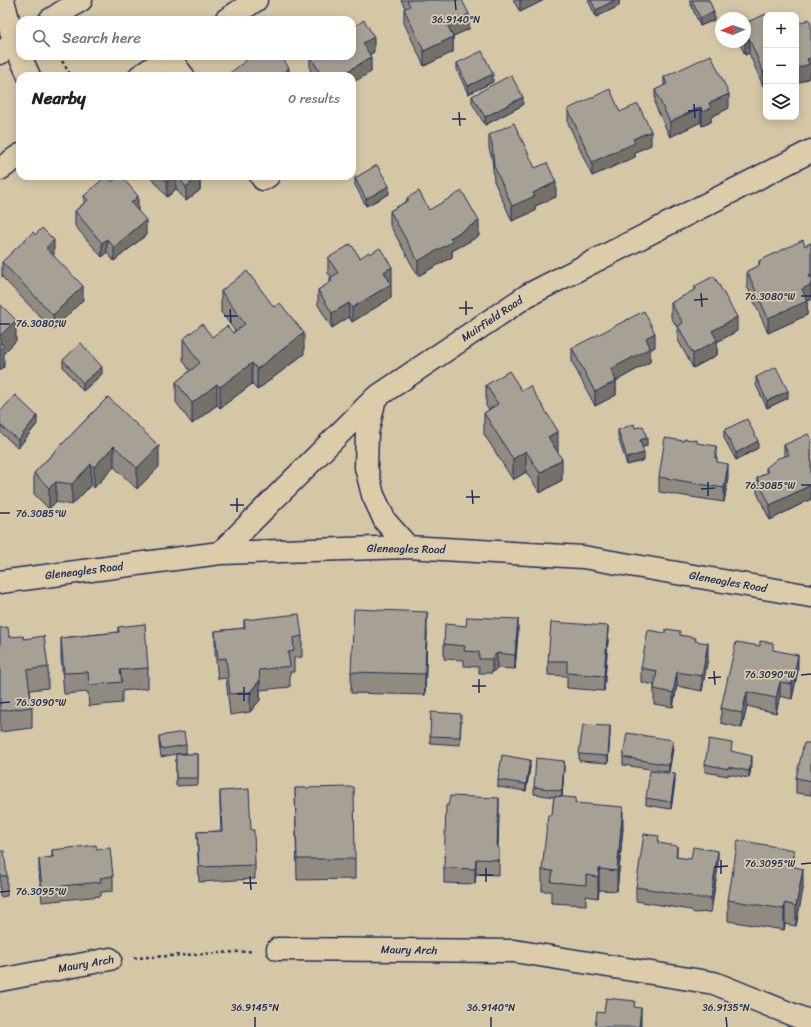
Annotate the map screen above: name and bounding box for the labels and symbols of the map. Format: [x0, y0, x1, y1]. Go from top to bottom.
text: 36.9140°N [432, 11, 480, 29]
north arrow [715, 12, 751, 48]
text: 76.3080°W [745, 288, 796, 306]
street label: Muirfield Road [457, 291, 528, 347]
text: 76.3080°W [16, 315, 67, 333]
text: 76.3085°W [745, 477, 795, 495]
text: 76.3085°W [16, 505, 66, 523]
street label: Gleneagles Road [367, 539, 447, 559]
street label: Gleneagles Road [44, 557, 125, 585]
street label: Gleneagles Road [688, 566, 770, 598]
text: 76.3090°W [745, 666, 796, 684]
text: 76.3090°W [16, 694, 67, 712]
text: 76.3095°W [745, 855, 796, 873]
text: 76.3095°W [16, 883, 67, 901]
street label: Maury Arch [381, 940, 438, 960]
street label: Maury Arch [57, 950, 116, 978]
text: 36.9145°N [231, 999, 279, 1017]
text: 36.9140°N [467, 999, 515, 1017]
text: 36.9135°N [702, 999, 750, 1017]

